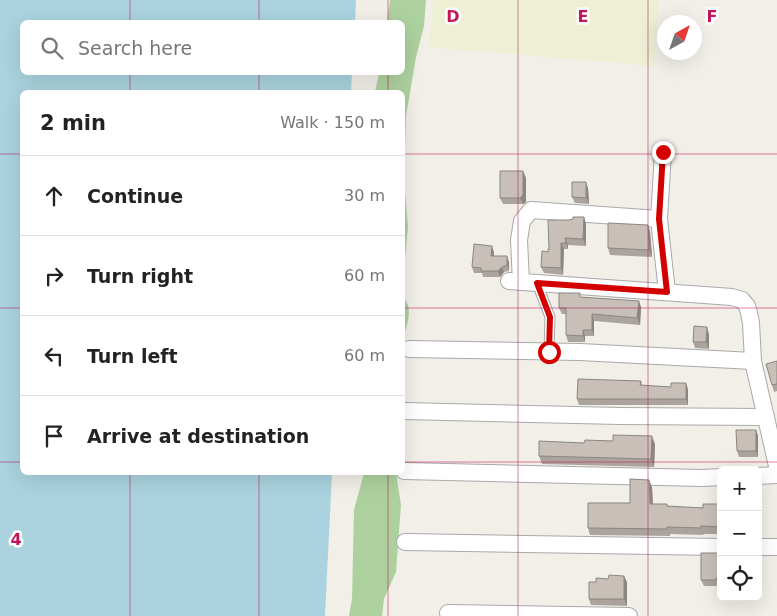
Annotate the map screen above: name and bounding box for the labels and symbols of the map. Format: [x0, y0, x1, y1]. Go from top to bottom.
text: D [446, 7, 460, 26]
text: E [578, 7, 588, 26]
text: F [707, 7, 717, 26]
north arrow [657, 15, 702, 60]
route end [652, 141, 675, 164]
route start [538, 341, 561, 364]
text: 4 [10, 530, 22, 549]

